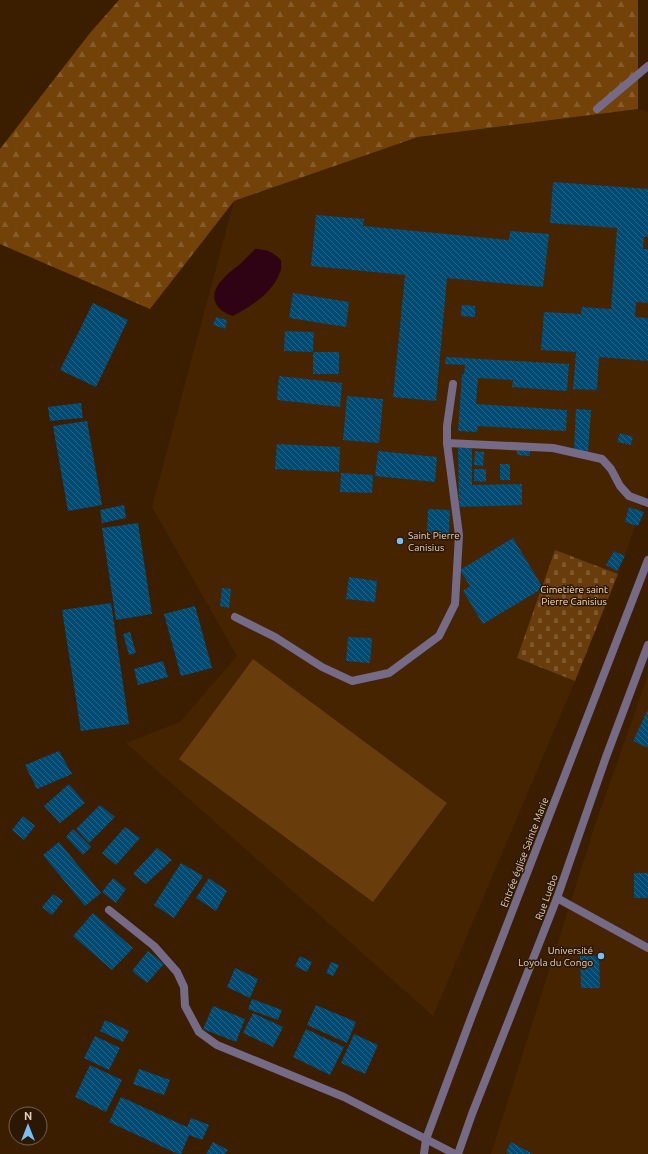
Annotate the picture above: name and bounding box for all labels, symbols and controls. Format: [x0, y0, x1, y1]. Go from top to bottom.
place label: Saint Pierre Canisius [408, 530, 460, 553]
marker: Saint Pierre Canisius [395, 536, 405, 546]
park label: Cimetière saint Pierre Canisius [540, 584, 608, 607]
street label: Entrée église Sainte Marie [498, 796, 551, 909]
street label: Rue Luebo [533, 873, 560, 922]
place label: Université Loyola du Congo [518, 945, 593, 968]
marker: Université Loyola du Congo [596, 951, 606, 961]
north arrow [8, 1106, 48, 1146]
text: N [24, 1110, 32, 1122]

